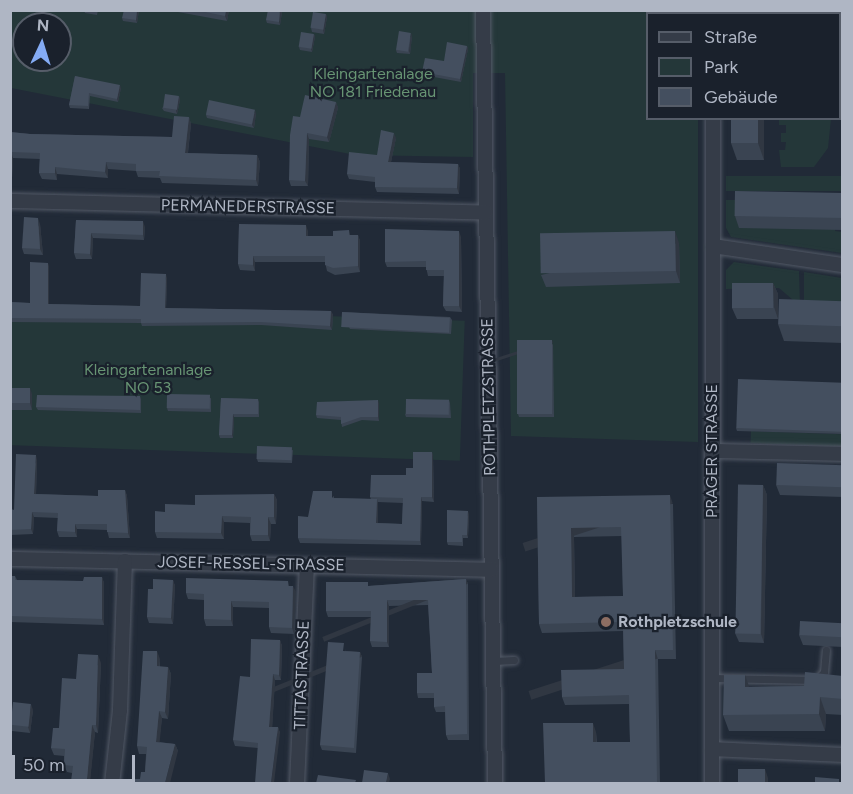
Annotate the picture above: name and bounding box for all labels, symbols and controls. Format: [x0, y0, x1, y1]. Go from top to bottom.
north arrow [12, 12, 72, 72]
legend [646, 12, 841, 120]
text: N [36, 16, 50, 35]
text: Straße [704, 26, 757, 48]
text: Park [704, 56, 738, 78]
park label: Kleingartenalage NO 181 Friedenau [310, 64, 436, 102]
text: Gebäude [704, 86, 778, 108]
street label: PERMANEDERSTRASSE [161, 196, 335, 218]
street label: ROTHPLETZSTRASSE [478, 318, 500, 476]
park label: Kleingartenanlage NO 53 [84, 360, 212, 398]
street label: PRAGER STRASSE [702, 384, 722, 518]
street label: JOSEF-RESSEL-STRASSE [157, 553, 345, 575]
place label: Rothpletzschule [618, 612, 737, 632]
marker: Rothpletzschule [599, 615, 613, 629]
street label: TITTASTRASSE [290, 620, 314, 730]
scale bar [15, 743, 138, 781]
text: 50 m [23, 754, 65, 776]

